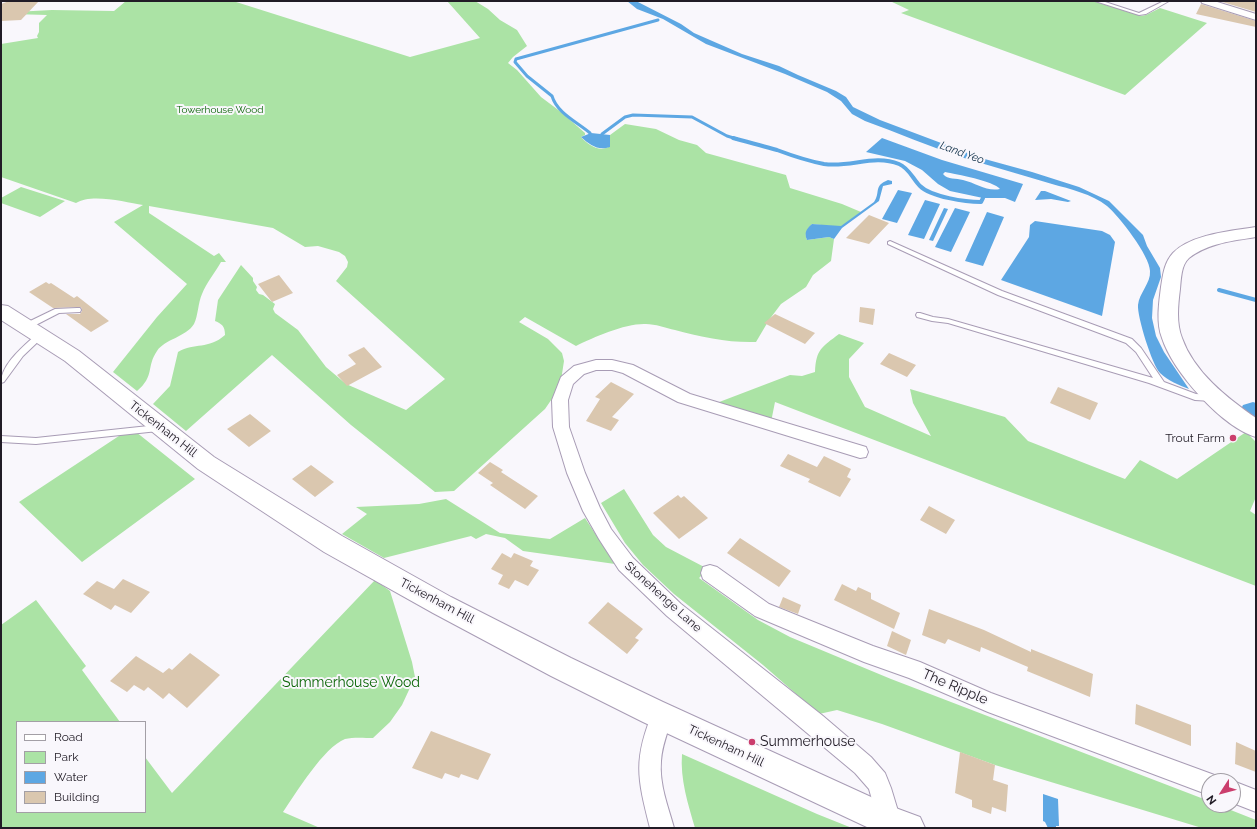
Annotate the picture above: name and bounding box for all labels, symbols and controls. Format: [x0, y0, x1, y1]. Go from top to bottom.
park label: Towerhouse Wood [177, 104, 263, 116]
water label: Land Yeo [938, 139, 986, 167]
street label: Tickenham Hill [126, 398, 200, 460]
place label: Trout Farm [1165, 431, 1225, 445]
marker: Trout Farm [1228, 433, 1238, 443]
street label: Stonehenge Lane [622, 559, 704, 635]
street label: Tickenham Hill [397, 575, 477, 627]
street label: The Ripple [920, 666, 990, 708]
park label: Summerhouse Wood [282, 675, 420, 691]
legend [16, 721, 146, 813]
street label: Tickenham Hill [686, 722, 766, 770]
text: Road [54, 730, 83, 744]
place label: Summerhouse [760, 734, 855, 750]
marker: Summerhouse [747, 737, 757, 747]
text: Park [54, 750, 79, 764]
text: Water [54, 770, 88, 784]
north arrow [1201, 773, 1241, 813]
text: Building [54, 790, 100, 804]
text: N [1204, 793, 1219, 807]

